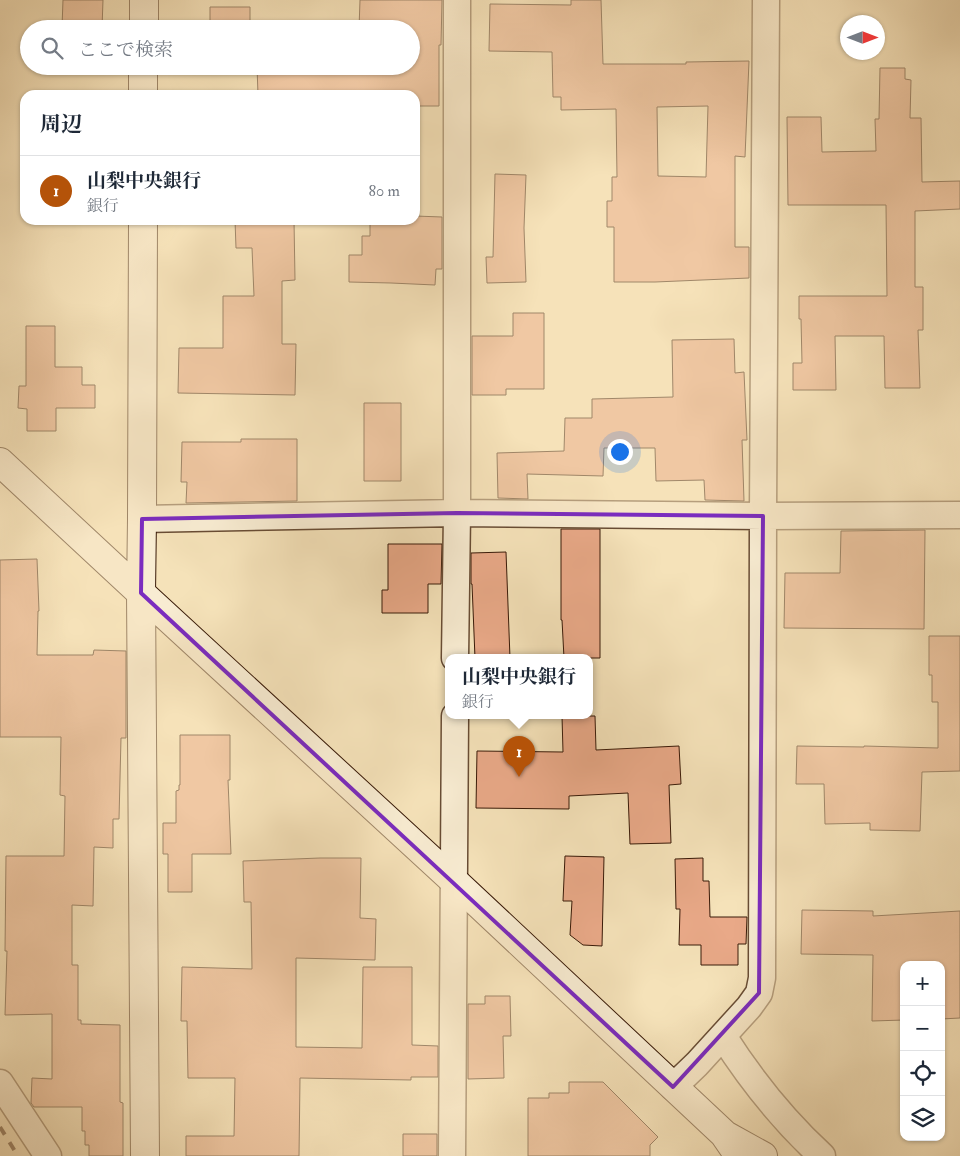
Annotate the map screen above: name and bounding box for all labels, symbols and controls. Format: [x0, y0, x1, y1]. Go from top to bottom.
north arrow [840, 15, 885, 60]
search box [20, 20, 420, 75]
icon: search [38, 34, 66, 62]
text: ここで検索 [78, 38, 173, 62]
text: 周辺 [40, 111, 82, 138]
text: 山梨中央銀行 [87, 169, 201, 193]
text: 1 [53, 181, 59, 201]
text: 80 m [369, 181, 400, 201]
text: 銀行 [87, 196, 119, 216]
your location [607, 439, 633, 465]
popup [445, 654, 593, 719]
text: 山梨中央銀行 [462, 665, 576, 689]
text: 銀行 [462, 692, 494, 712]
pin: 1 [503, 736, 535, 777]
map controls [900, 961, 945, 1141]
button: + [900, 961, 945, 1006]
button: − [900, 1006, 945, 1051]
button: locate [900, 1051, 945, 1096]
button: layers [900, 1096, 945, 1141]

